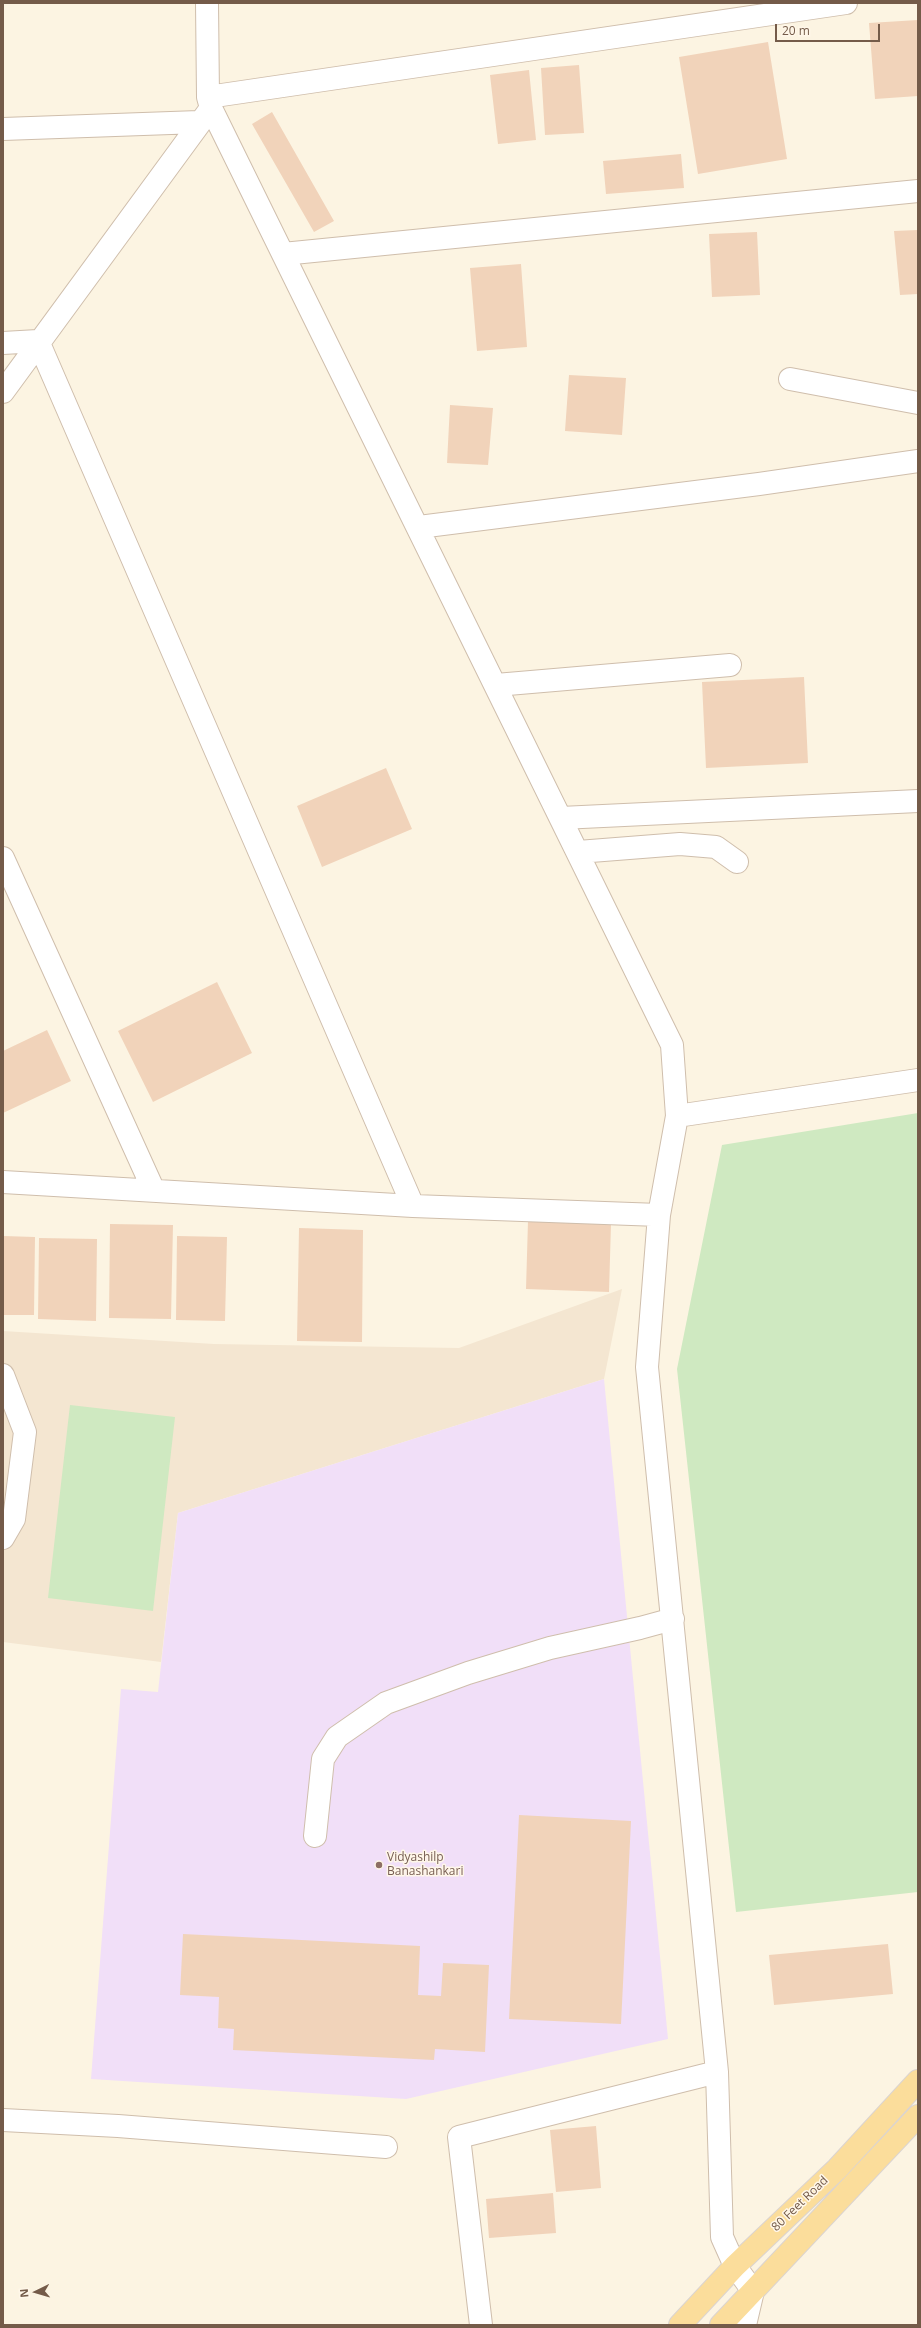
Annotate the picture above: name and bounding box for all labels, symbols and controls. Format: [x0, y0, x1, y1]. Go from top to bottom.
scale bar [777, 16, 882, 42]
text: 20 m [782, 22, 810, 39]
place label: Vidyashilp Banashankari [387, 1851, 463, 1879]
marker: Vidyashilp Banashankari [374, 1860, 384, 1870]
street label: 80 Feet Road [769, 2174, 831, 2234]
north arrow [16, 2272, 56, 2312]
text: N [16, 2288, 31, 2298]

